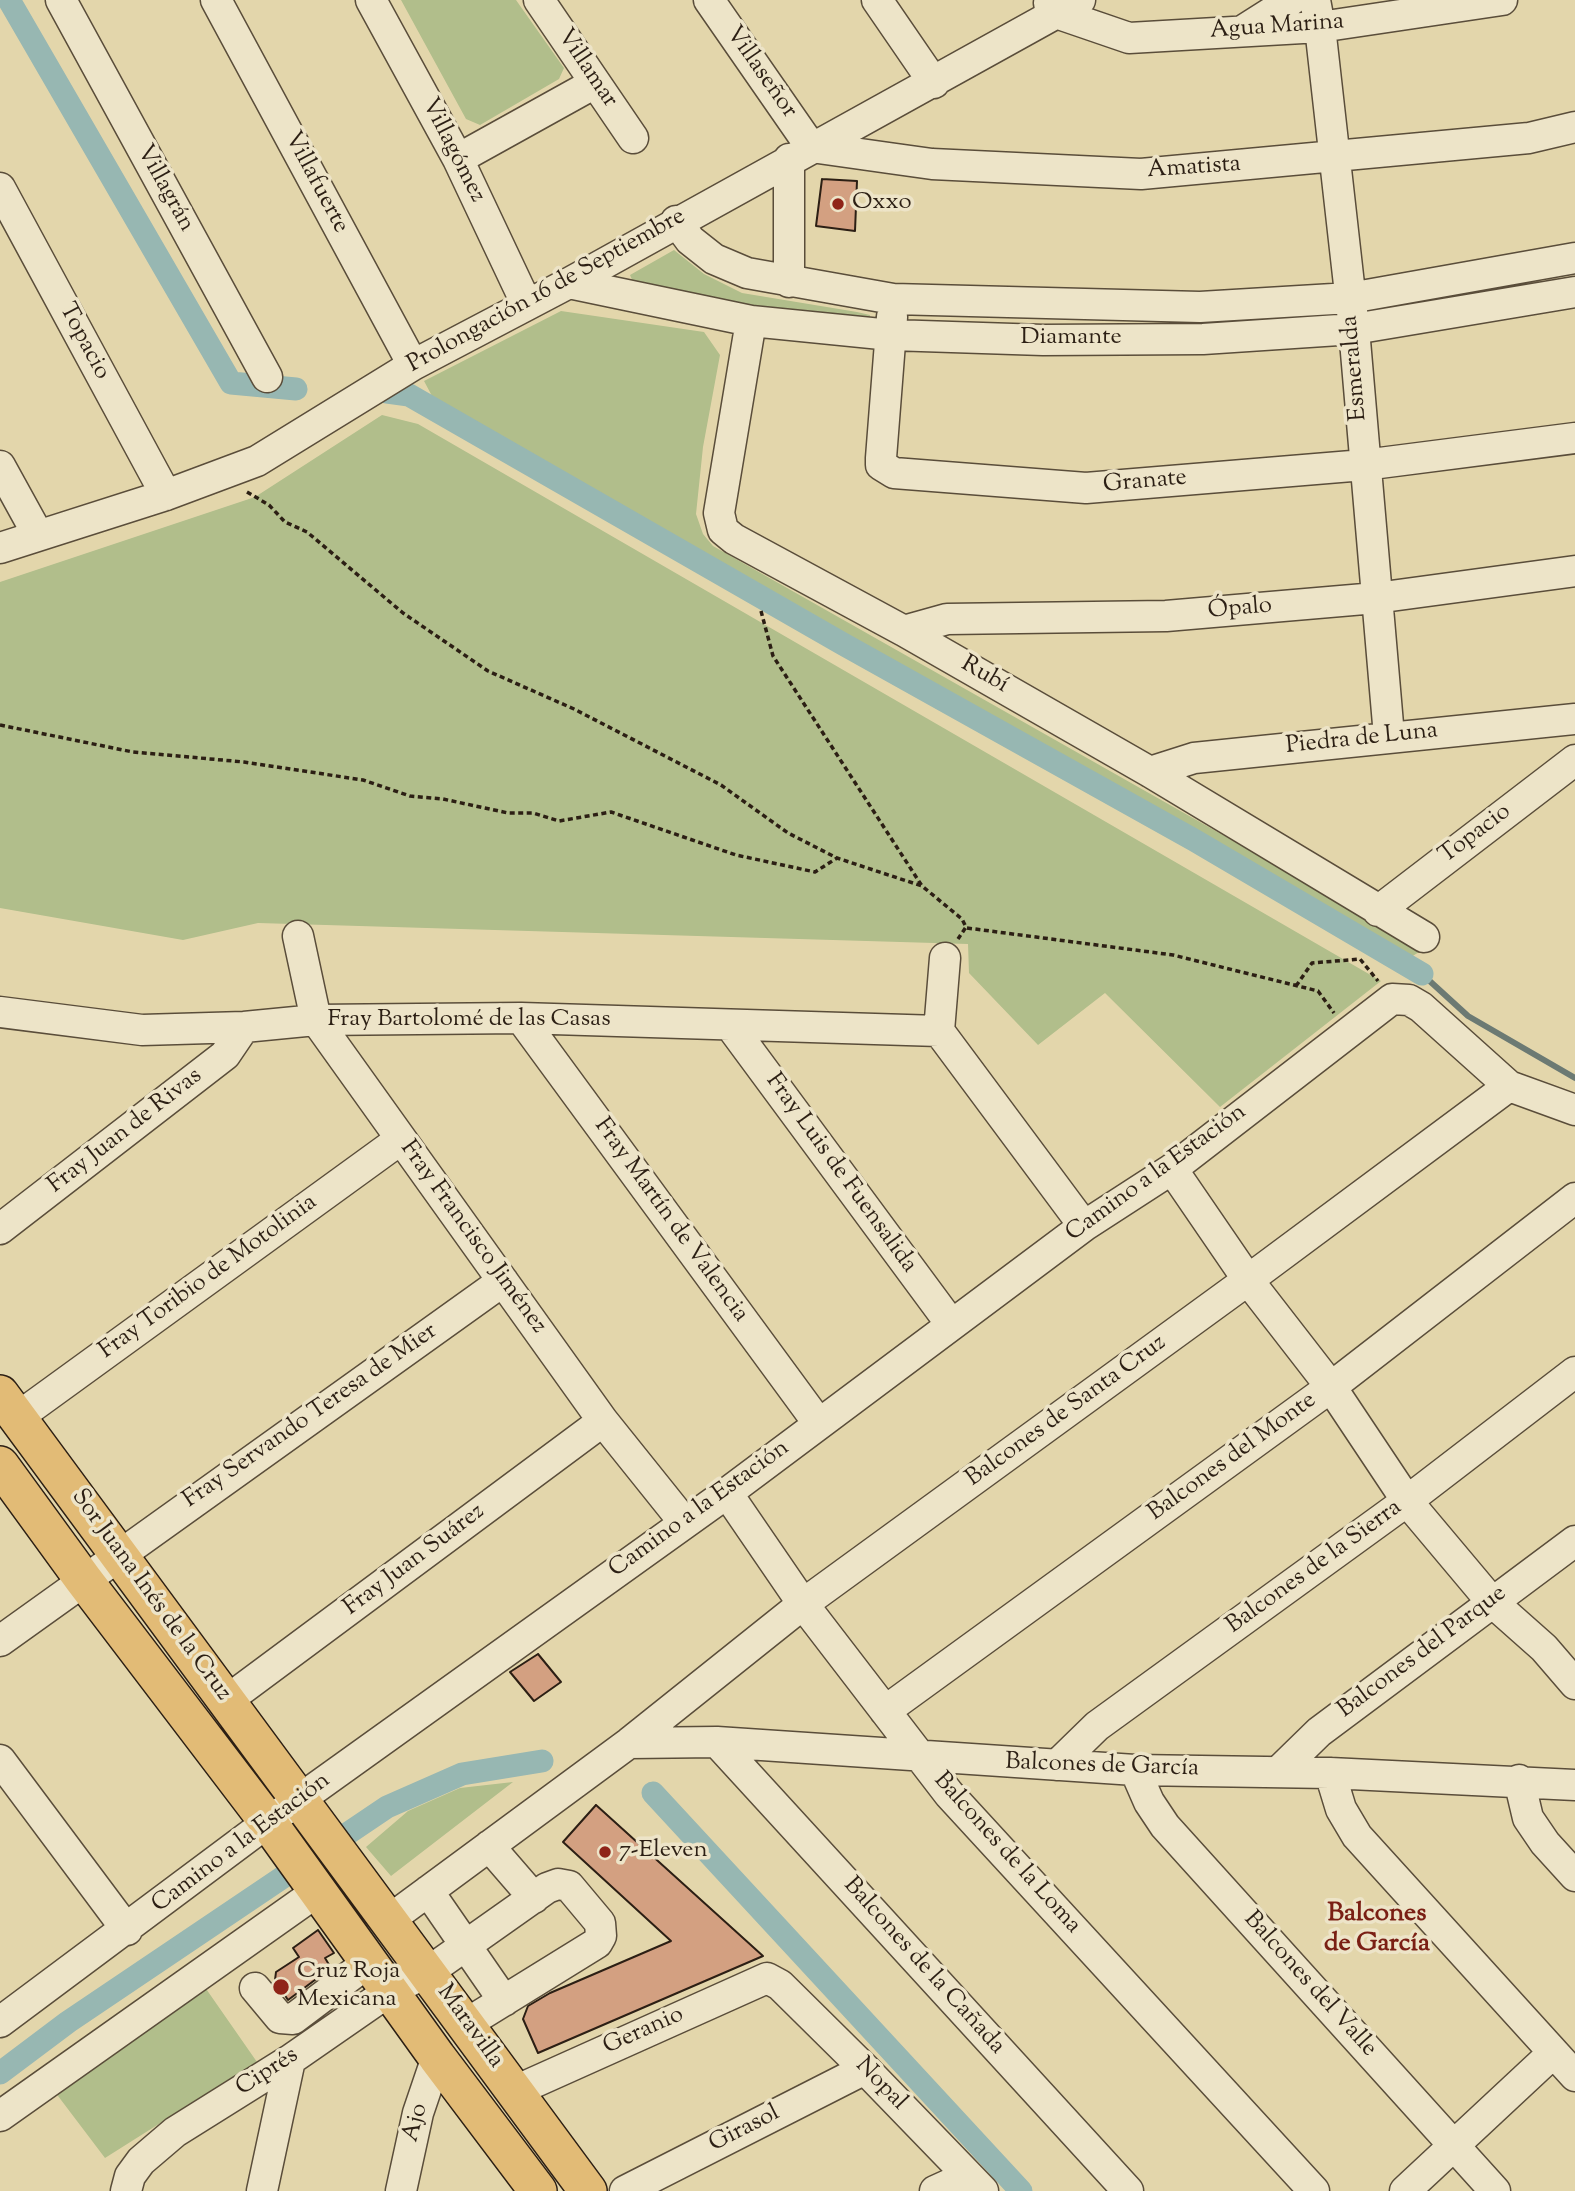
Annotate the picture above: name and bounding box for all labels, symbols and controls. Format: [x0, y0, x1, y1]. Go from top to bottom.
street label: Agua Marina [1209, 9, 1345, 47]
street label: Villaseñor [718, 21, 802, 125]
street label: Villamar [549, 24, 623, 114]
street label: Villagómez [413, 94, 491, 208]
street label: Villafuerte [276, 127, 354, 239]
street label: Villagrán [128, 141, 200, 237]
street label: Amatista [1146, 151, 1242, 187]
place label: Oxxo [852, 190, 912, 218]
marker: Oxxo [830, 196, 846, 212]
street label: Prolongación 16 de Septiembre [403, 203, 691, 381]
street label: Topacio [51, 299, 115, 385]
street label: Esmeralda [1337, 314, 1375, 422]
street label: Diamante [1020, 325, 1122, 353]
street label: Granate [1102, 465, 1188, 501]
street label: Ópalo [1207, 593, 1273, 627]
street label: Rubí [955, 651, 1013, 701]
street label: Piedra de Luna [1285, 718, 1439, 762]
street label: Topacio [1434, 799, 1518, 871]
street label: Fray Bartolomé de las Casas [327, 1007, 611, 1035]
street label: Fray Juan de Rivas [43, 1063, 209, 1201]
street label: Fray Luis de Fuensalida [758, 1069, 922, 1279]
street label: Camino a la Estación [1061, 1099, 1253, 1249]
street label: Fray Martín de Valencia [586, 1114, 754, 1328]
street label: Fray Francisco Jiménez [392, 1136, 552, 1340]
street label: Fray Toribio de Motolinia [94, 1189, 324, 1367]
street label: Fray Servando Teresa de Mier [178, 1318, 444, 1516]
street label: Balcones de Santa Cruz [961, 1330, 1173, 1494]
street label: Balcones del Monte [1143, 1387, 1323, 1529]
street label: Camino a la Estación [604, 1435, 796, 1585]
street label: Sor Juana Inés de la Cruz [63, 1485, 237, 1707]
street label: Balcones de la Sierra [1222, 1495, 1408, 1641]
street label: Fray Juan Suárez [339, 1499, 491, 1623]
street label: Balcones del Parque [1333, 1580, 1513, 1726]
street label: Balcones de García [1005, 1749, 1199, 1785]
street label: Balcones de la Loma [926, 1767, 1086, 1941]
street label: Camino a la Estación [147, 1768, 337, 1920]
place label: 7-Eleven [619, 1838, 708, 1866]
marker: 7-Eleven [597, 1844, 613, 1860]
street label: Balcones de la Cañada [836, 1873, 1010, 2061]
district label: Balcones de García [1324, 1900, 1430, 1962]
street label: Balcones del Valle [1236, 1906, 1382, 2064]
place label: Cruz Roja Mexicana [297, 1959, 400, 2015]
marker: Cruz Roja Mexicana [271, 1977, 291, 1997]
street label: Maravilla [429, 1980, 509, 2074]
street label: Geranio [599, 2002, 689, 2062]
street label: Ciprés [231, 2042, 305, 2104]
street label: Nopal [848, 2052, 912, 2118]
street label: Ajo [398, 2100, 436, 2146]
street label: Girasol [705, 2100, 785, 2160]

